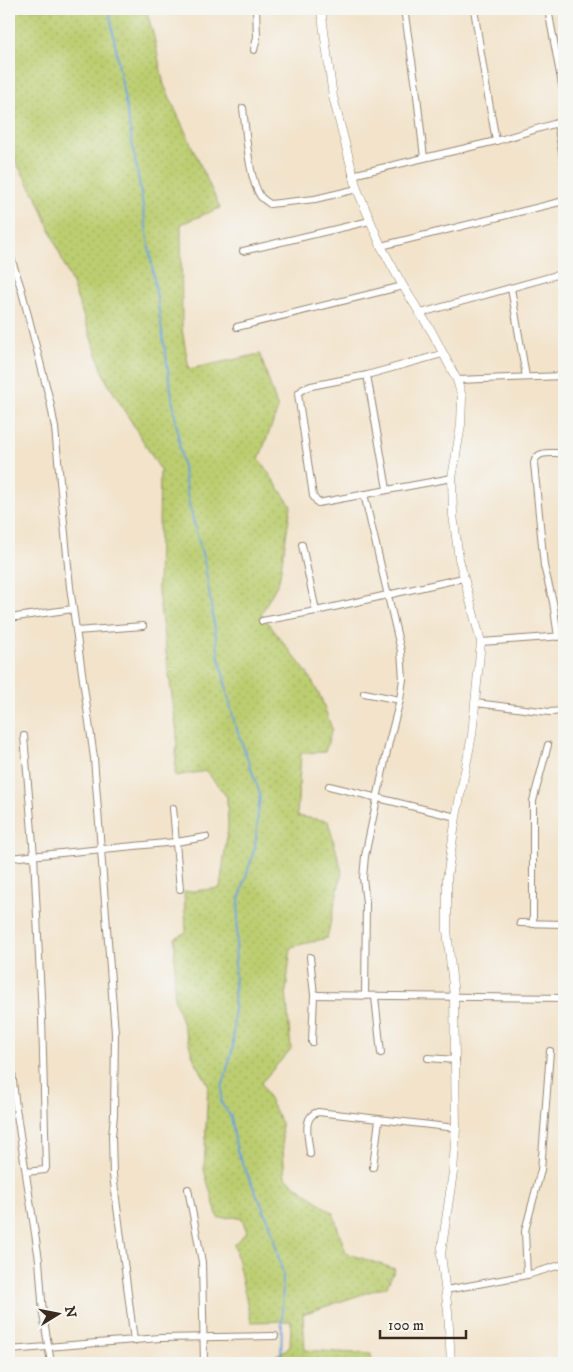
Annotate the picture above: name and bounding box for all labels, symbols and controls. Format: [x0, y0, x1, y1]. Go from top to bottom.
north arrow [32, 1290, 82, 1340]
text: N [60, 1305, 80, 1320]
scale bar [380, 1307, 467, 1339]
text: 100 m [388, 1316, 424, 1335]

